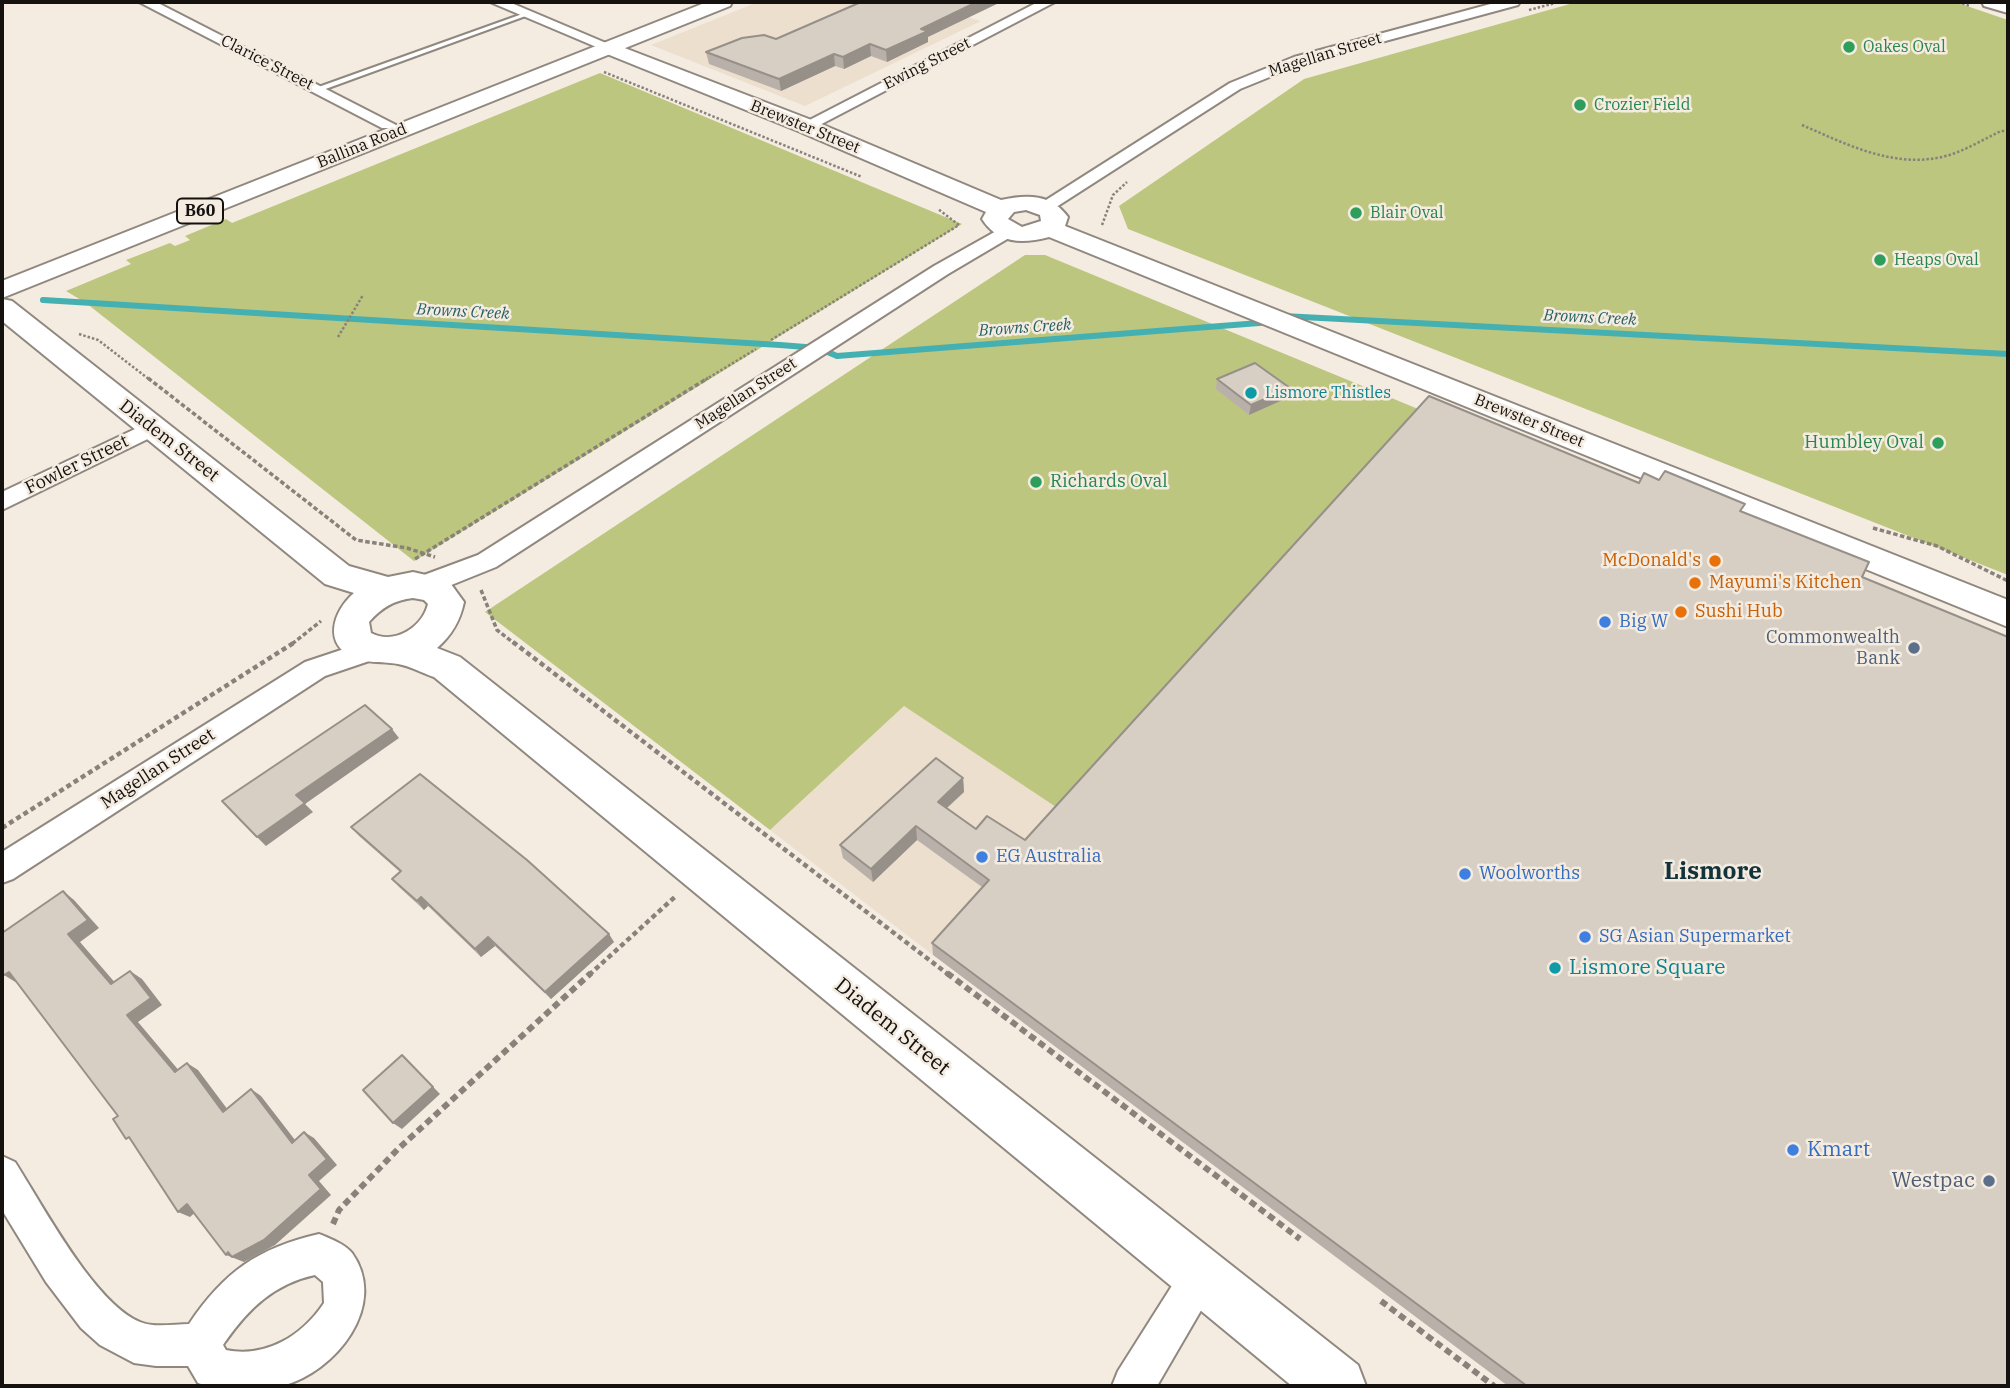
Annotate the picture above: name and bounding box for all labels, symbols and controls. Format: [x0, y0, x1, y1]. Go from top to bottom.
street label: Magellan Street [1266, 29, 1384, 81]
street label: Clarice Street [217, 31, 317, 95]
street label: Ewing Street [880, 34, 974, 94]
place label: Oakes Oval [1863, 37, 1946, 57]
marker: Oakes Oval [1841, 39, 1857, 55]
place label: Crozier Field [1594, 95, 1690, 115]
street label: Brewster Street [747, 96, 863, 158]
marker: Crozier Field [1572, 97, 1588, 113]
street label: Ballina Road [314, 119, 410, 173]
road number: B60 [177, 198, 223, 224]
place label: Blair Oval [1370, 203, 1444, 223]
marker: Blair Oval [1348, 205, 1364, 221]
place label: Heaps Oval [1894, 250, 1979, 270]
marker: Heaps Oval [1872, 252, 1888, 268]
water label: Browns Creek [416, 300, 510, 324]
water label: Browns Creek [1543, 306, 1637, 330]
water label: Browns Creek [978, 315, 1072, 341]
street label: Magellan Street [692, 354, 800, 434]
place label: Lismore Thistles [1265, 383, 1391, 403]
marker: Lismore Thistles [1243, 385, 1259, 401]
street label: Brewster Street [1471, 390, 1587, 452]
street label: Diadem Street [115, 395, 223, 487]
street label: Fowler Street [22, 431, 132, 499]
place label: Humbley Oval [1804, 432, 1924, 454]
marker: Humbley Oval [1930, 435, 1946, 451]
place label: Richards Oval [1050, 471, 1168, 493]
marker: Richards Oval [1028, 474, 1044, 490]
place label: McDonald's [1602, 550, 1701, 572]
marker: McDonald's [1707, 553, 1723, 569]
place label: Mayumi's Kitchen [1709, 572, 1862, 594]
marker: Mayumi's Kitchen [1687, 575, 1703, 591]
place label: Sushi Hub [1695, 601, 1783, 623]
marker: Sushi Hub [1673, 604, 1689, 620]
place label: Big W [1619, 611, 1668, 633]
marker: Big W [1597, 614, 1613, 630]
place label: Commonwealth Bank [1766, 627, 1900, 670]
marker: Commonwealth Bank [1906, 640, 1922, 656]
street label: Magellan Street [97, 724, 219, 814]
place label: EG Australia [996, 846, 1102, 868]
marker: EG Australia [974, 849, 990, 865]
district label: Lismore [1664, 858, 1762, 886]
place label: Woolworths [1479, 863, 1580, 885]
marker: Woolworths [1457, 866, 1473, 882]
place label: SG Asian Supermarket [1599, 926, 1791, 948]
marker: SG Asian Supermarket [1577, 929, 1593, 945]
place label: Lismore Square [1569, 955, 1726, 981]
marker: Lismore Square [1547, 960, 1563, 976]
street label: Diadem Street [829, 973, 955, 1081]
place label: Kmart [1807, 1137, 1870, 1163]
marker: Kmart [1785, 1142, 1801, 1158]
place label: Westpac [1891, 1168, 1975, 1194]
marker: Westpac [1981, 1173, 1997, 1189]

